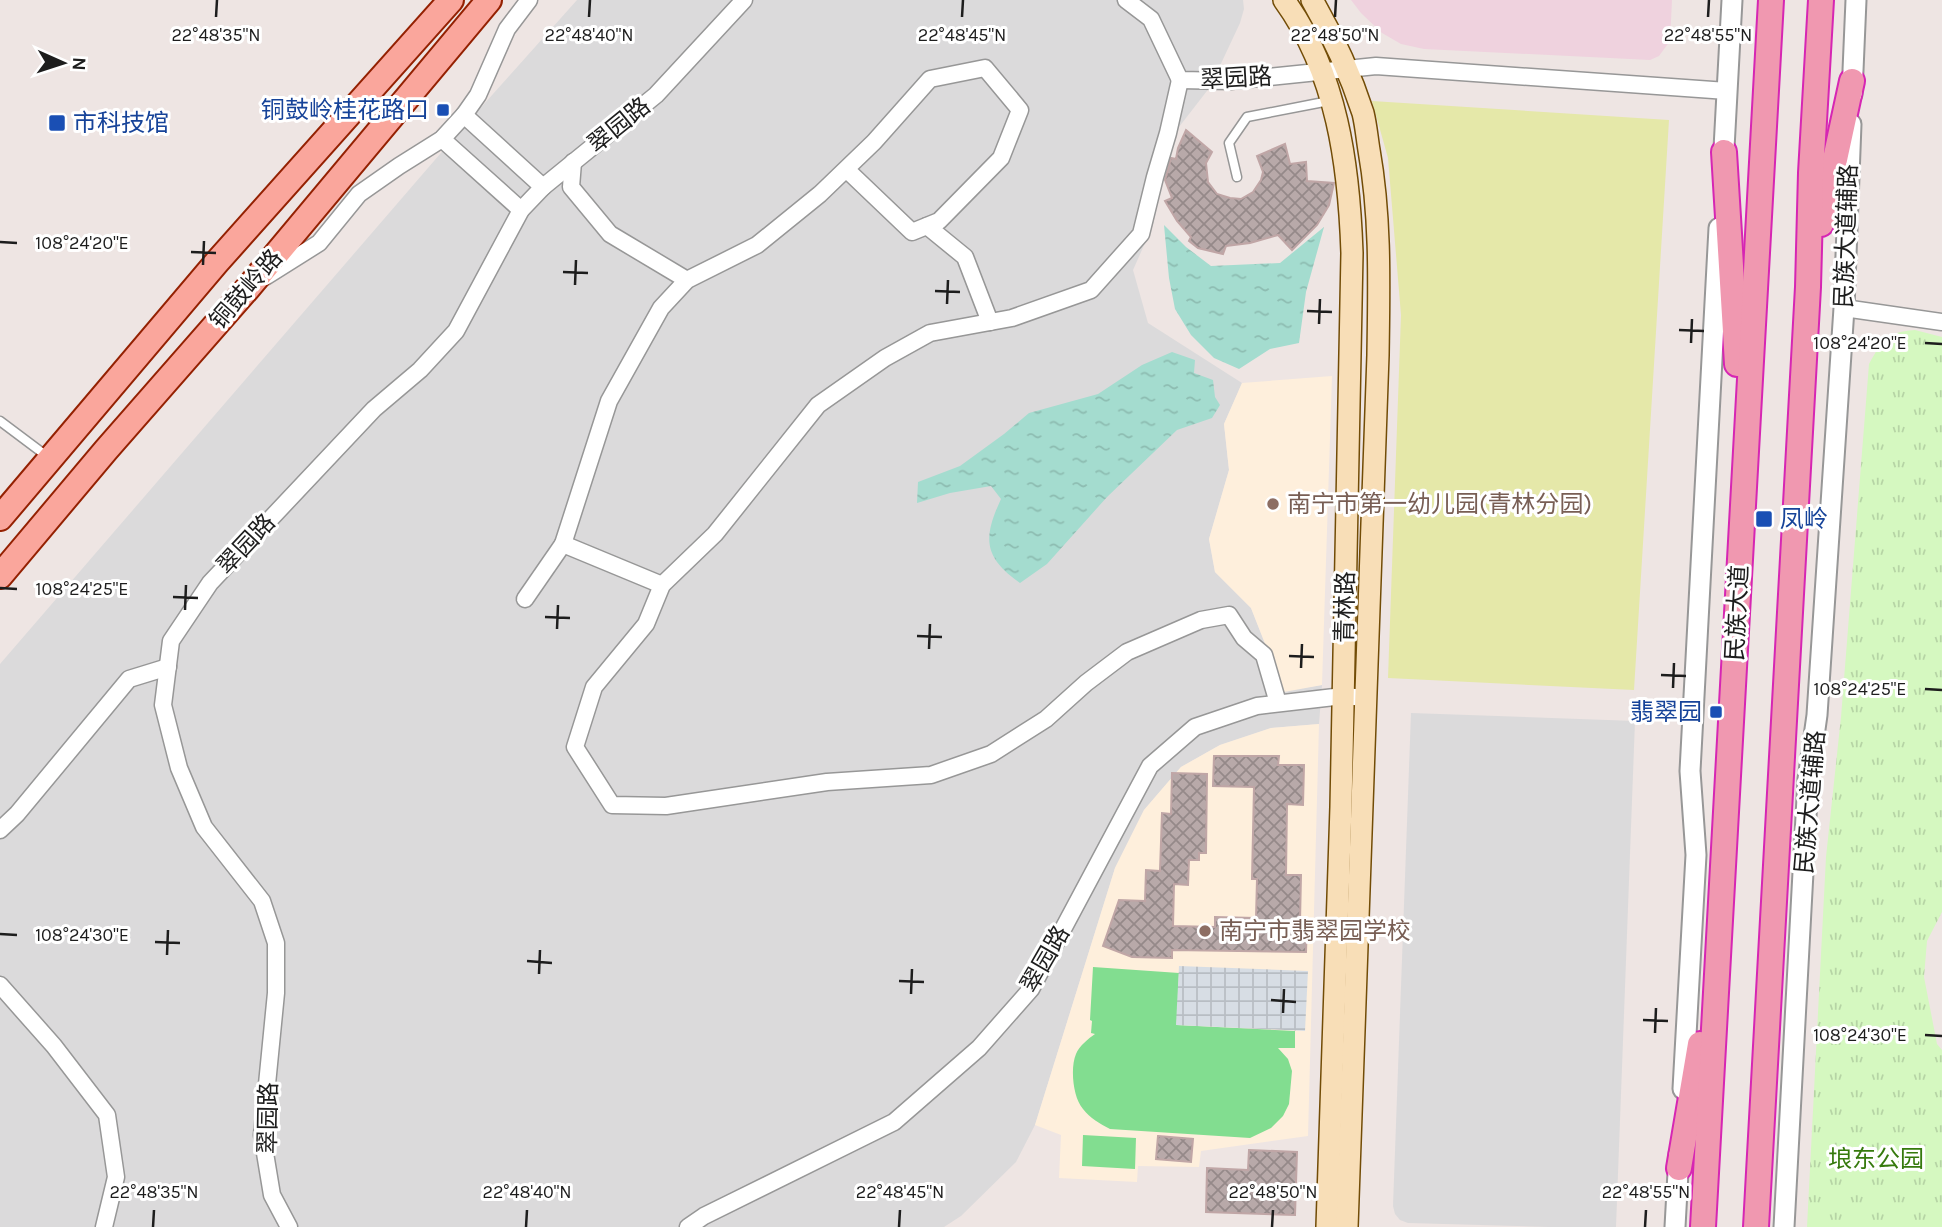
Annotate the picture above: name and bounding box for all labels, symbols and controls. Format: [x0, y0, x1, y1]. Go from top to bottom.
text: 22°48'35"N [171, 24, 261, 46]
text: 22°48'40"N [544, 24, 634, 46]
text: 22°48'45"N [918, 24, 1006, 46]
text: 22°48'50"N [1290, 24, 1380, 46]
text: 22°48'55"N [1664, 24, 1752, 46]
north arrow [28, 28, 98, 98]
text: N [68, 56, 90, 71]
street label: 翠园路 [1199, 62, 1273, 94]
street label: 翠园路 [582, 91, 656, 159]
place label: 铜鼓岭桂花路口 [261, 96, 429, 124]
marker: 铜鼓岭桂花路口 [435, 102, 451, 118]
place label: 市科技馆 [73, 109, 169, 137]
marker: 市科技馆 [47, 113, 67, 133]
street label: 民族大道辅路 [1829, 164, 1863, 308]
text: 108°24'20"E [35, 232, 129, 254]
street label: 铜鼓岭路 [204, 244, 288, 334]
text: 108°24'20"E [1813, 332, 1907, 354]
place label: 南宁市第一幼儿园(青林分园) [1287, 490, 1592, 518]
marker: 南宁市第一幼儿园(青林分园) [1265, 496, 1281, 512]
place label: 凤岭 [1780, 505, 1828, 533]
street label: 翠园路 [211, 508, 281, 580]
marker: 凤岭 [1754, 509, 1774, 529]
street label: 民族大道 [1721, 564, 1753, 662]
street label: 青林路 [1330, 571, 1360, 643]
text: 108°24'25"E [36, 578, 128, 600]
text: 108°24'25"E [1814, 678, 1906, 700]
place label: 翡翠园 [1630, 698, 1702, 726]
marker: 翡翠园 [1708, 704, 1724, 720]
street label: 民族大道辅路 [1790, 729, 1830, 875]
place label: 南宁市翡翠园学校 [1219, 917, 1411, 945]
street label: 翠园路 [1015, 921, 1075, 997]
marker: 南宁市翡翠园学校 [1197, 923, 1213, 939]
text: 108°24'30"E [35, 924, 129, 946]
text: 108°24'30"E [1813, 1024, 1907, 1046]
street label: 翠园路 [253, 1082, 283, 1154]
park label: 埌东公园 [1828, 1145, 1924, 1173]
text: 22°48'35"N [109, 1181, 199, 1203]
text: 22°48'40"N [482, 1181, 572, 1203]
text: 22°48'45"N [856, 1181, 944, 1203]
text: 22°48'50"N [1228, 1181, 1318, 1203]
text: 22°48'55"N [1602, 1181, 1690, 1203]

